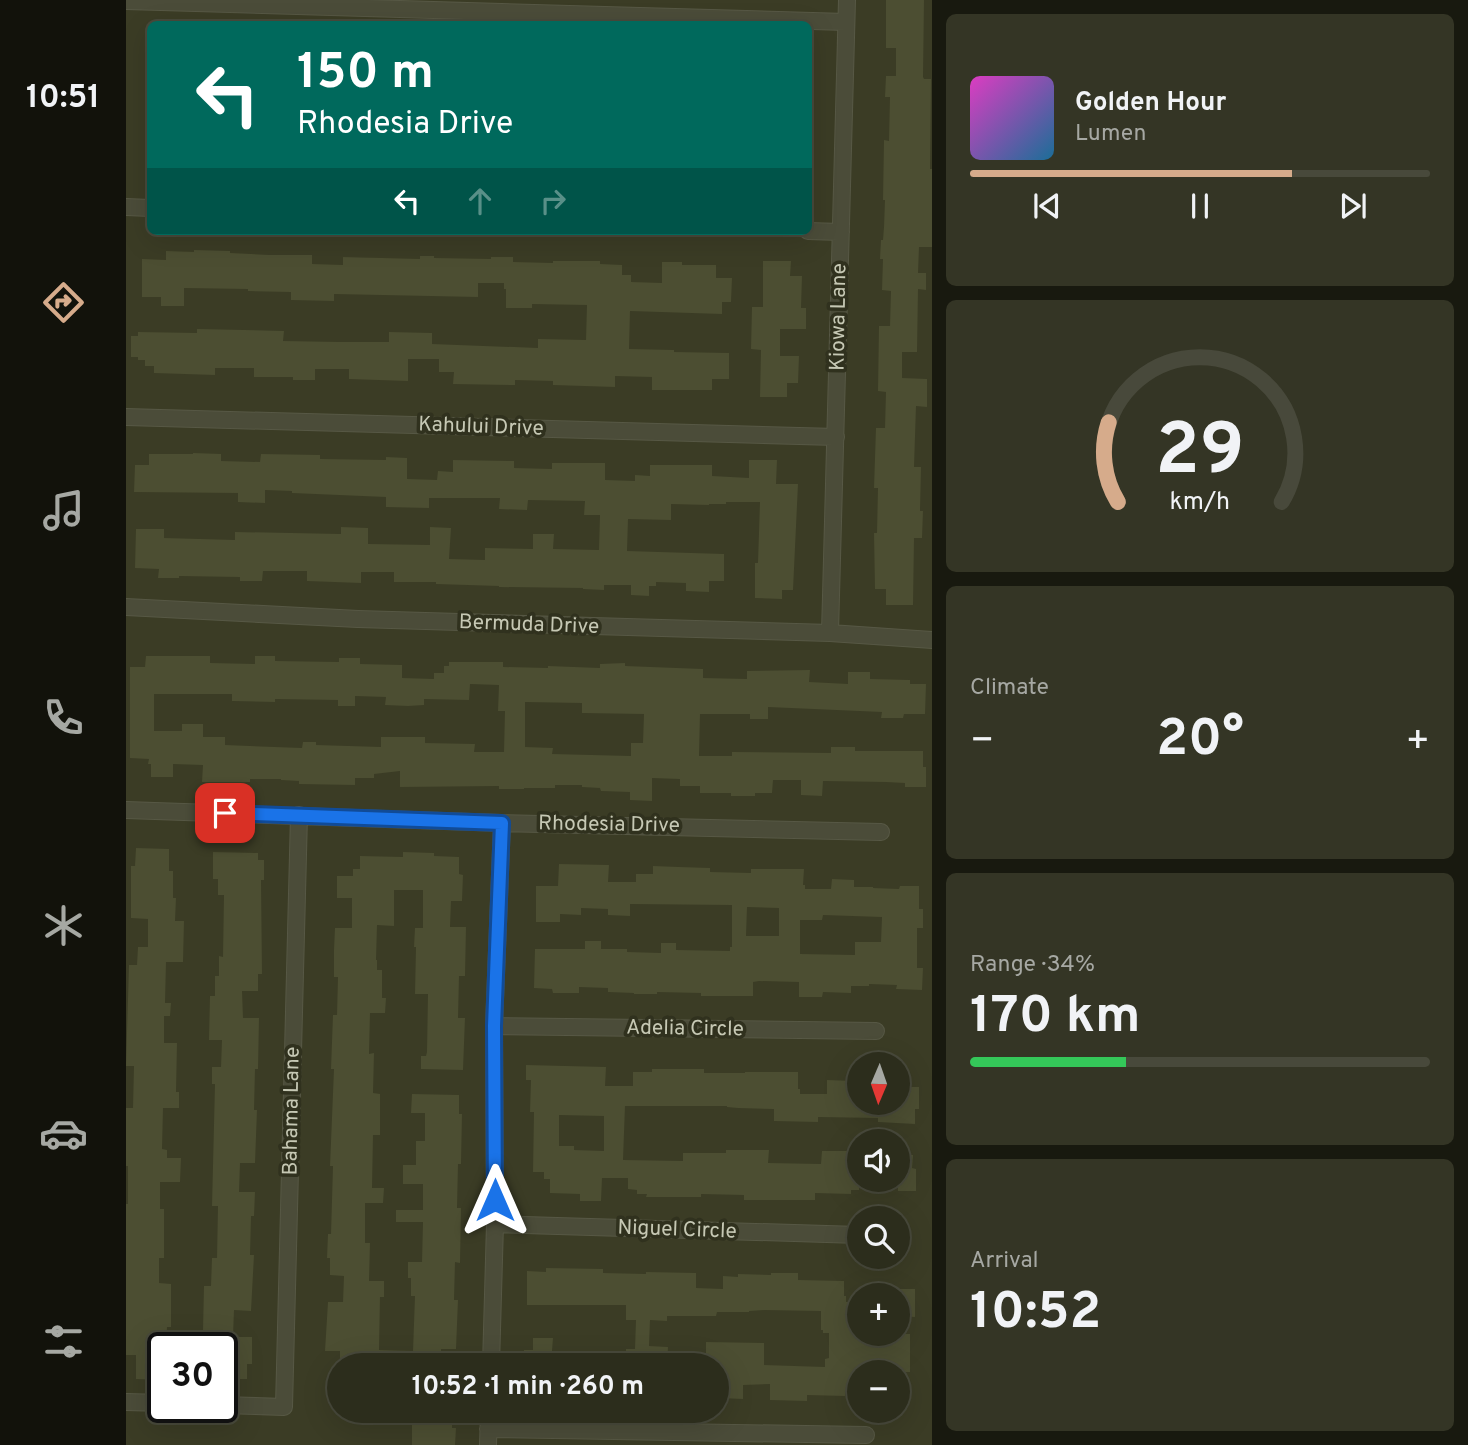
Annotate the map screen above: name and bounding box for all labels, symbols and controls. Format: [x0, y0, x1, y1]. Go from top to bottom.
text: 150 m [297, 44, 434, 106]
icon: left [182, 49, 273, 140]
text: 10:51 [26, 79, 100, 119]
text: Golden Hour [1075, 87, 1226, 120]
text: Rhodesia Drive [297, 105, 513, 145]
text: Lumen [1075, 120, 1146, 149]
icon: left [388, 182, 426, 220]
icon: ahead [461, 182, 499, 220]
icon: right [534, 182, 572, 220]
icon: previous [1028, 187, 1066, 225]
icon: pause [1181, 187, 1219, 225]
icon: next [1334, 187, 1372, 225]
street label: Kiowa Lane [825, 263, 853, 371]
icon: directions [39, 278, 88, 327]
text: 29 [1155, 409, 1245, 501]
street label: Kahului Drive [418, 411, 544, 443]
icon: music [39, 486, 88, 535]
text: km/h [1170, 487, 1230, 519]
street label: Bermuda Drive [458, 609, 600, 641]
text: Climate [970, 674, 1049, 703]
icon: phone [39, 693, 88, 742]
text: 20° [1156, 708, 1244, 774]
text: − [970, 718, 995, 767]
text: + [1405, 718, 1430, 767]
pin [195, 783, 255, 843]
icon: arrive [206, 794, 244, 832]
street label: Rhodesia Drive [538, 810, 680, 840]
icon: climate [39, 901, 88, 950]
text: Range · 34% [970, 951, 1095, 980]
text: 170 km [970, 985, 1141, 1051]
street label: Adelia Circle [626, 1014, 744, 1044]
street label: Bahama Lane [277, 1046, 307, 1176]
north arrow [847, 1052, 910, 1115]
map controls [847, 1052, 910, 1423]
icon: car [39, 1109, 88, 1158]
button: sound [847, 1129, 910, 1192]
position arrow [458, 1163, 532, 1237]
button: search [847, 1206, 910, 1269]
street label: Niguel Circle [617, 1214, 737, 1246]
text: Arrival [970, 1247, 1039, 1276]
text: 10:52 [970, 1281, 1101, 1347]
button: + [847, 1283, 910, 1346]
icon: filters [39, 1317, 88, 1366]
speed limit sign: 30 [147, 1332, 238, 1423]
button: − [847, 1360, 910, 1423]
text: 10:52 · 1 min · 260 m [412, 1371, 644, 1404]

